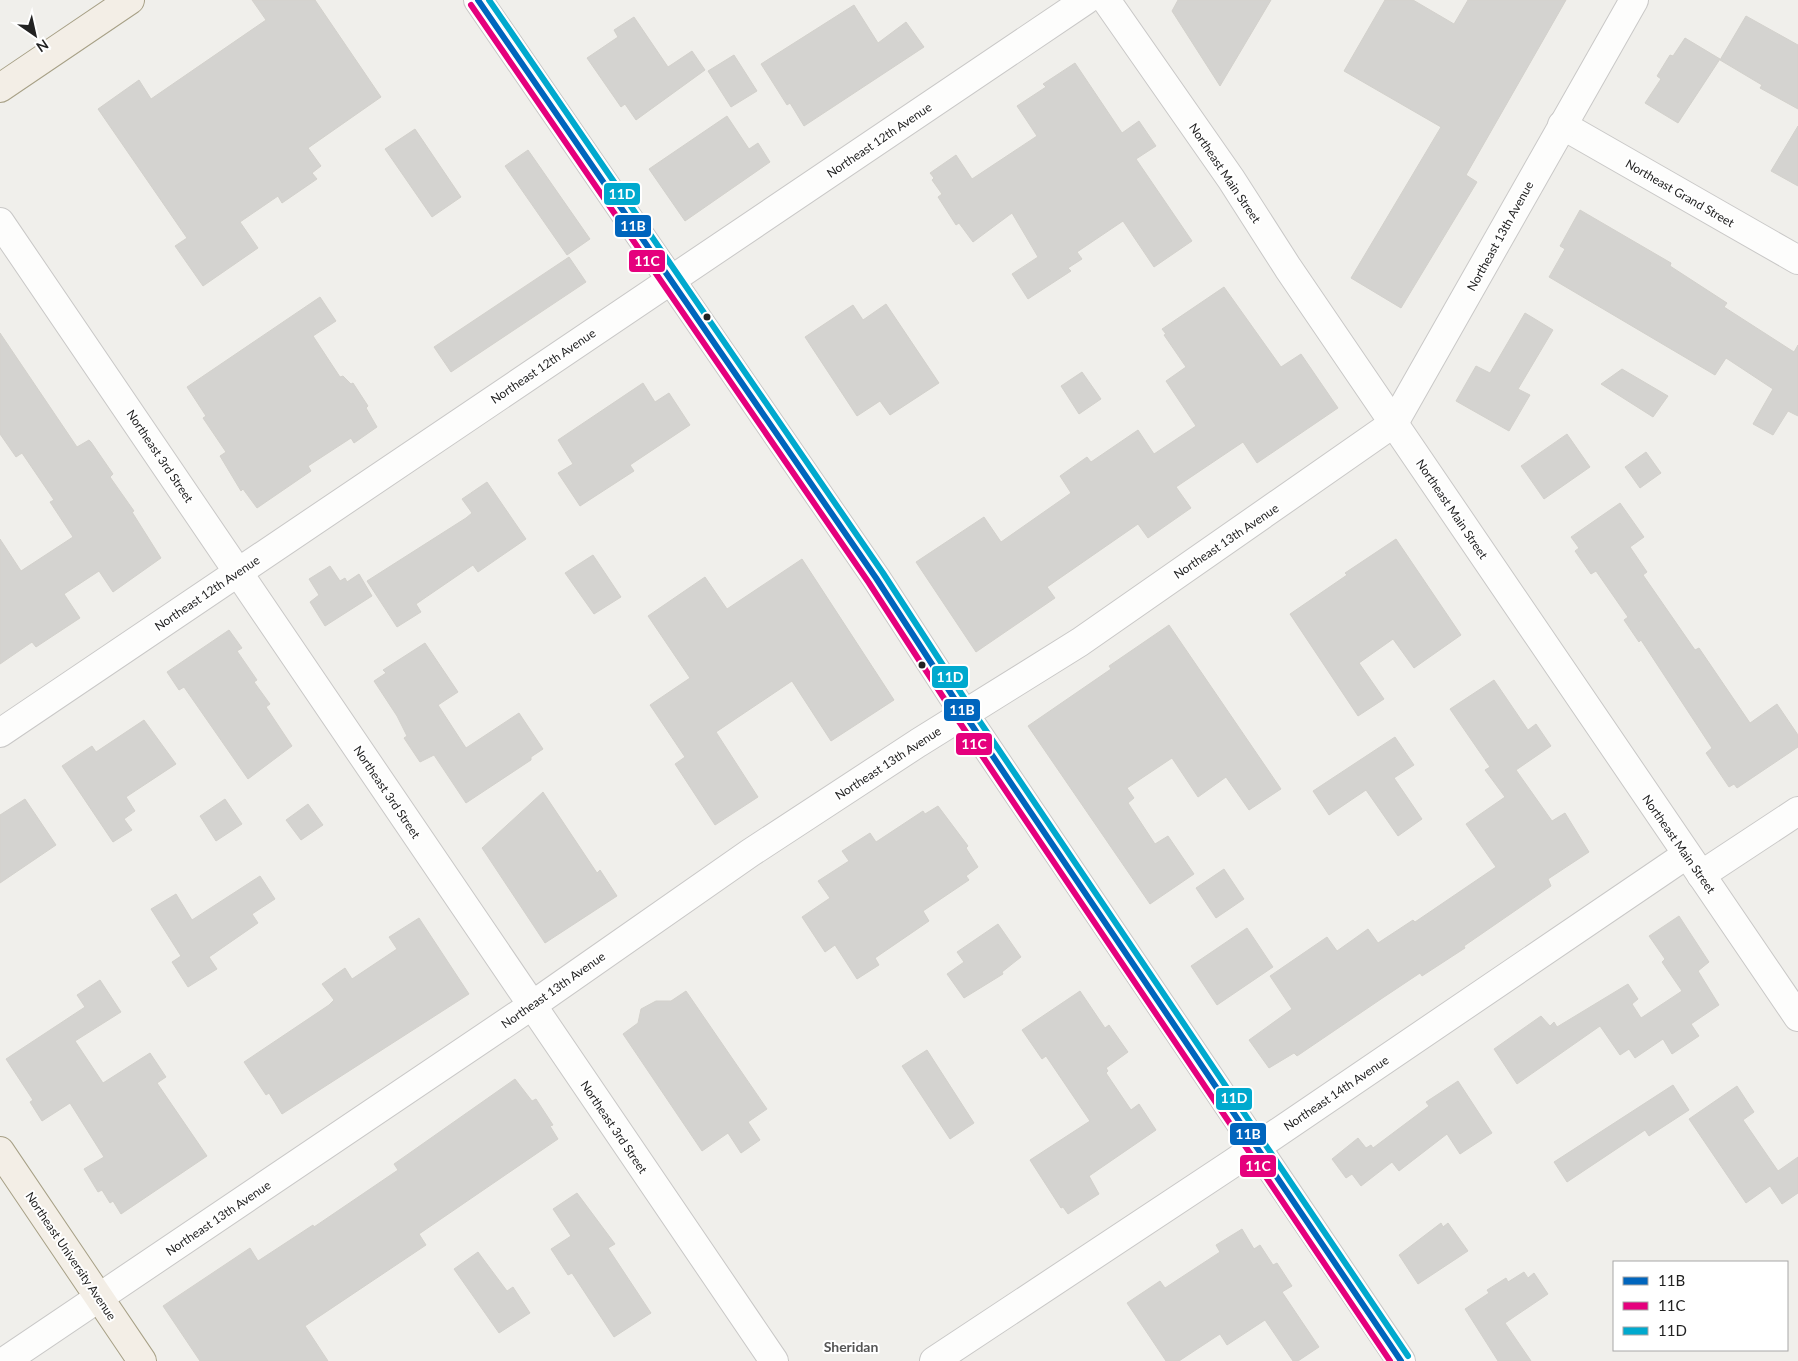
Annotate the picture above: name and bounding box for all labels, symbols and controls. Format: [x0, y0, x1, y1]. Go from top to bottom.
north arrow [10, 10, 60, 60]
text: N [33, 36, 52, 56]
street label: Northeast 12th Avenue [824, 99, 934, 181]
street label: Northeast Main Street [1186, 120, 1264, 226]
street label: Northeast Grand Street [1623, 156, 1738, 231]
street label: Northeast 13th Avenue [1464, 178, 1536, 294]
line badge: 11D [603, 182, 641, 206]
text: 11D [609, 185, 636, 202]
line badge: 11B [614, 214, 652, 238]
text: 11B [620, 217, 646, 234]
line badge: 11C [628, 249, 666, 273]
text: 11C [634, 252, 660, 269]
unlabelled marker [702, 312, 712, 322]
street label: Northeast 12th Avenue [488, 325, 598, 407]
street label: Northeast 3rd Street [123, 407, 197, 506]
street label: Northeast Main Street [1413, 456, 1491, 562]
street label: Northeast 13th Avenue [1171, 500, 1281, 582]
street label: Northeast 12th Avenue [152, 552, 262, 634]
unlabelled marker [917, 660, 927, 670]
line badge: 11D [931, 665, 969, 689]
text: 11D [937, 668, 964, 685]
line badge: 11B [943, 698, 981, 722]
text: 11B [949, 701, 975, 718]
street label: Northeast 13th Avenue [832, 723, 944, 803]
line badge: 11C [955, 732, 993, 756]
text: 11C [961, 735, 987, 752]
street label: Northeast 3rd Street [350, 743, 424, 842]
street label: Northeast Main Street [1639, 792, 1719, 897]
street label: Northeast 13th Avenue [498, 948, 608, 1032]
street label: Northeast 14th Avenue [1281, 1052, 1391, 1134]
street label: Northeast 3rd Street [577, 1078, 651, 1177]
line badge: 11D [1215, 1087, 1253, 1111]
text: 11D [1221, 1089, 1248, 1106]
line badge: 11B [1229, 1122, 1267, 1146]
text: 11B [1235, 1125, 1261, 1142]
line badge: 11C [1239, 1154, 1277, 1178]
text: 11C [1245, 1157, 1271, 1174]
street label: Northeast 13th Avenue [163, 1177, 273, 1259]
street label: Northeast University Avenue [22, 1189, 120, 1323]
legend [1613, 1261, 1788, 1351]
text: 11B [1658, 1271, 1685, 1289]
text: 11C [1658, 1296, 1685, 1314]
text: 11D [1658, 1321, 1687, 1339]
district label: Sheridan [824, 1338, 878, 1355]

